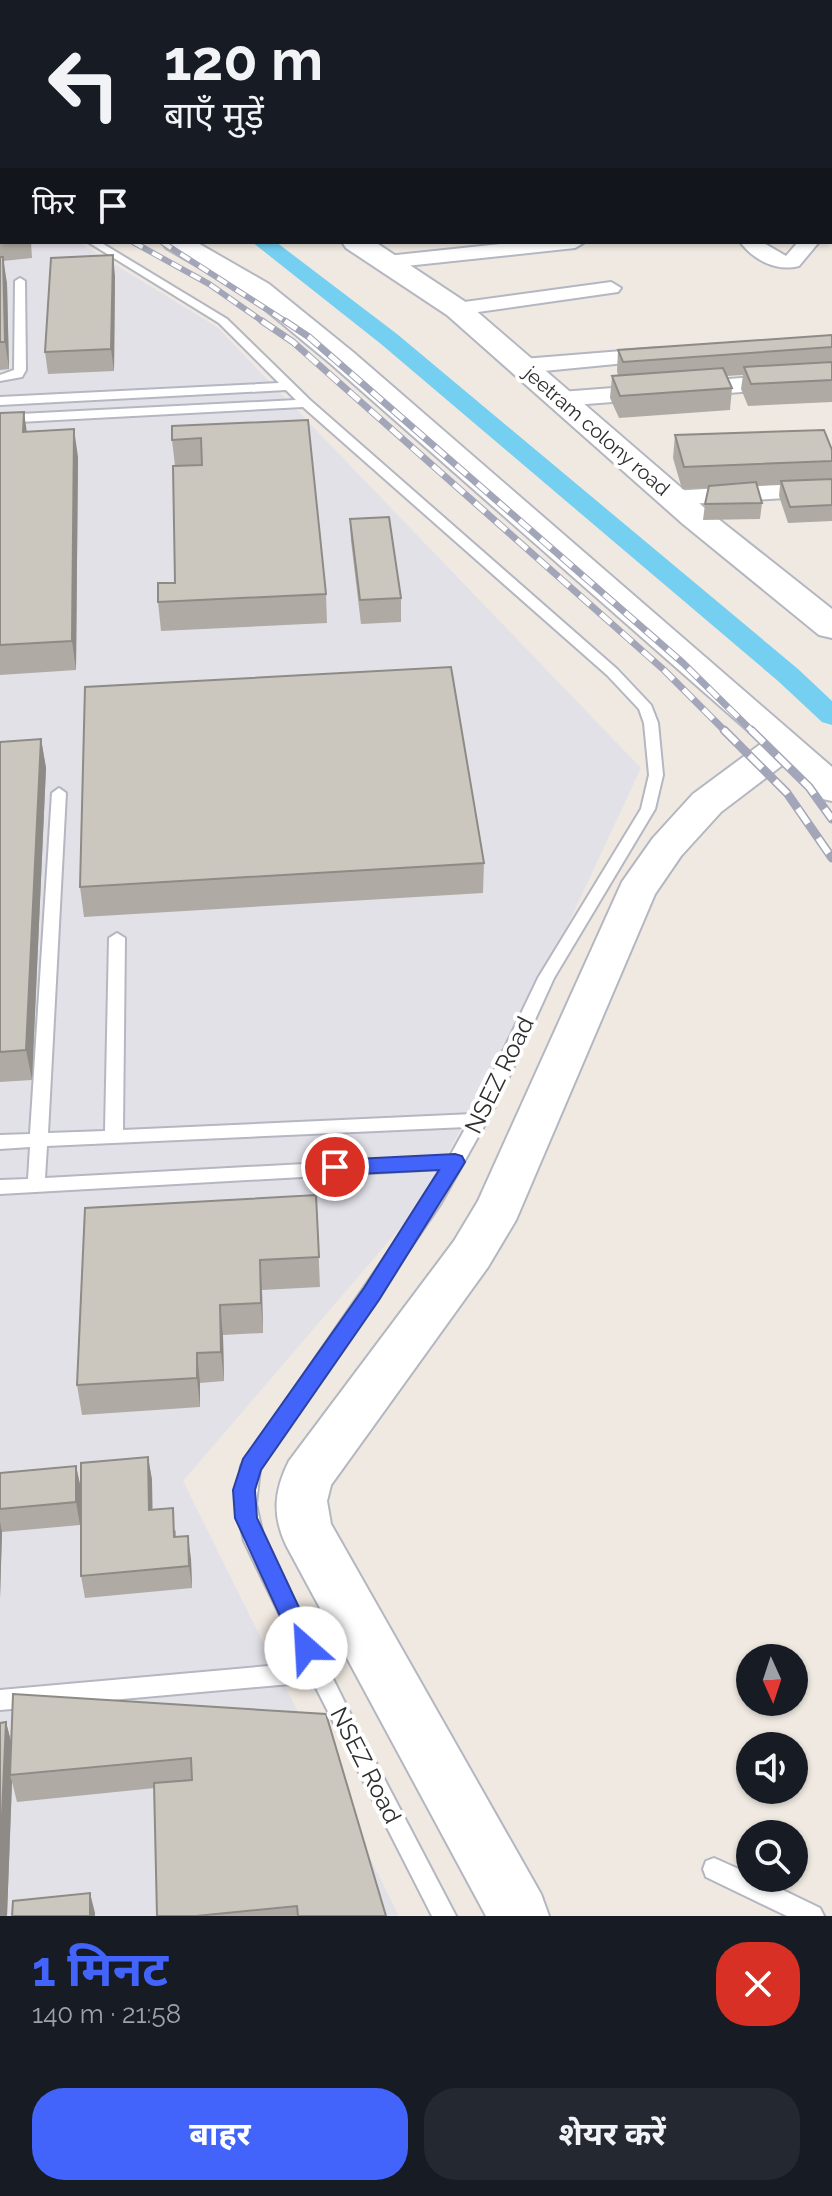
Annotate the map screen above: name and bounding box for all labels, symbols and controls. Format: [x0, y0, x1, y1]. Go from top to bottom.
text: 120 m [164, 27, 323, 93]
icon: left [32, 32, 136, 136]
text: बाएँ मुड़ें [164, 94, 264, 136]
icon: arrive [91, 184, 135, 228]
text: फिर [32, 186, 75, 221]
street label: jeetram colony road [517, 359, 675, 501]
street label: NSEZ Road [458, 1012, 540, 1138]
pin [301, 1133, 369, 1201]
icon: arrive [313, 1145, 357, 1189]
position arrow [264, 1606, 348, 1690]
north arrow [736, 1644, 808, 1716]
map controls [736, 1644, 808, 1892]
street label: NSEZ Road [324, 1702, 408, 1828]
button: sound [736, 1732, 808, 1804]
button: search [736, 1820, 808, 1892]
text: 1 मिनट [32, 1941, 168, 1997]
button: close [716, 1942, 800, 2026]
text: 140 m · 21:58 [32, 1999, 181, 2029]
button: बाहर [32, 2088, 408, 2180]
button: शेयर करें [424, 2088, 800, 2180]

